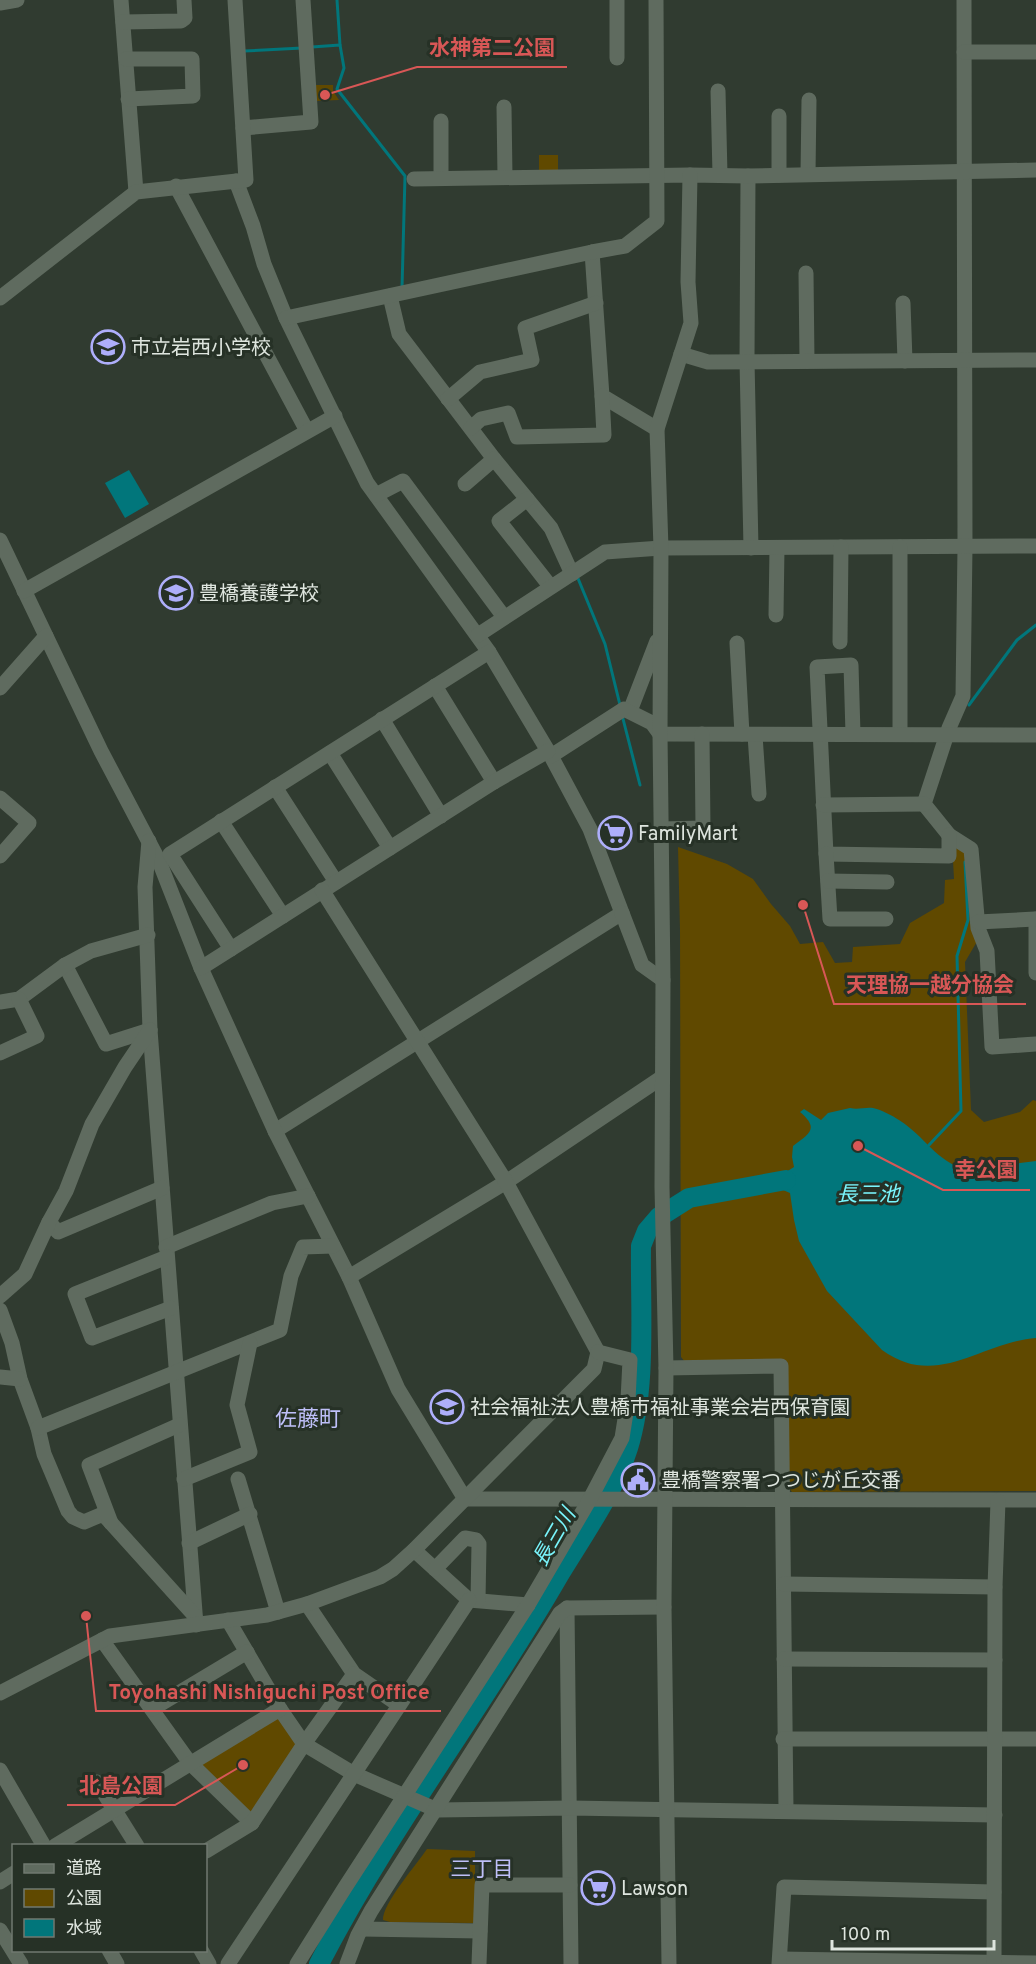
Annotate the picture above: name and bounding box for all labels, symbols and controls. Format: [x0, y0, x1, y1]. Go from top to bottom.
callout: 水神第二公園 [417, 28, 567, 67]
text: 水神第二公園 [429, 36, 555, 63]
school or university icon: 市立岩西小学校 [90, 329, 126, 365]
place label: 市立岩西小学校 [131, 336, 271, 362]
school or university icon: 豊橋養護学校 [158, 575, 194, 611]
place label: 豊橋養護学校 [199, 582, 319, 608]
supermarket icon: FamilyMart [597, 815, 633, 851]
place label: FamilyMart [638, 822, 738, 848]
callout: 天理協一越分協会 [834, 965, 1026, 1004]
text: 天理協一越分協会 [846, 973, 1014, 1000]
callout: 幸公園 [943, 1151, 1030, 1190]
text: 幸公園 [955, 1158, 1018, 1185]
water label: 長三池 [837, 1182, 901, 1209]
school or university icon: 社会福祉法人豊橋市福祉事業会岩西保育園 [429, 1389, 465, 1425]
place label: 社会福祉法人豊橋市福祉事業会岩西保育園 [470, 1396, 850, 1422]
district label: 佐藤町 [275, 1407, 341, 1434]
public building icon: 豊橋警察署つつじが丘交番 [620, 1462, 656, 1498]
place label: 豊橋警察署つつじが丘交番 [661, 1469, 901, 1495]
water label: 長三川 [528, 1502, 584, 1572]
callout: Toyohashi Nishiguchi Post Office [96, 1672, 441, 1711]
text: Toyohashi Nishiguchi Post Office [108, 1680, 430, 1707]
callout: 北島公園 [67, 1766, 175, 1805]
text: 北島公園 [79, 1774, 163, 1801]
legend [12, 1844, 207, 1952]
district label: 三丁目 [451, 1857, 514, 1884]
text: 道路 [66, 1858, 102, 1881]
supermarket icon: Lawson [580, 1870, 616, 1906]
place label: Lawson [621, 1877, 688, 1903]
text: 公園 [66, 1888, 102, 1911]
scale bar [832, 1913, 994, 1951]
text: 水域 [66, 1918, 102, 1941]
text: 100 m [841, 1924, 890, 1947]

